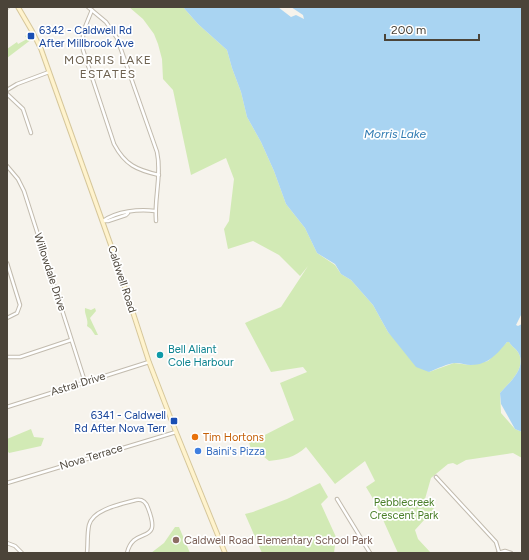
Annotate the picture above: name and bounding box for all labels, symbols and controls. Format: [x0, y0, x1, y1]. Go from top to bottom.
scale bar [385, 16, 479, 42]
text: 200 m [391, 23, 426, 37]
place label: 6342 - Caldwell Rd After Millbrook Ave [39, 24, 134, 50]
marker: 6342 - Caldwell Rd After Millbrook Ave [26, 31, 36, 41]
district label: MORRIS LAKE ESTATES [64, 53, 152, 81]
water label: Morris Lake [364, 127, 427, 141]
street label: Willowdale Drive [31, 231, 69, 313]
street label: Caldwell Road [105, 244, 139, 314]
place label: Bell Aliant Cole Harbour [168, 343, 234, 369]
marker: Bell Aliant Cole Harbour [155, 350, 165, 360]
street label: Astral Drive [49, 370, 107, 398]
place label: 6341 - Caldwell Rd After Nova Terr [74, 409, 166, 435]
marker: 6341 - Caldwell Rd After Nova Terr [169, 416, 179, 426]
place label: Tim Hortons [203, 431, 264, 444]
marker: Tim Hortons [190, 432, 200, 442]
street label: Nova Terrace [58, 441, 124, 473]
place label: Baini's Pizza [206, 445, 265, 458]
marker: Baini's Pizza [193, 446, 203, 456]
park label: Pebblecreek Crescent Park [370, 496, 439, 522]
place label: Caldwell Road Elementary School Park [184, 534, 373, 547]
marker: Caldwell Road Elementary School Park [171, 535, 181, 545]

